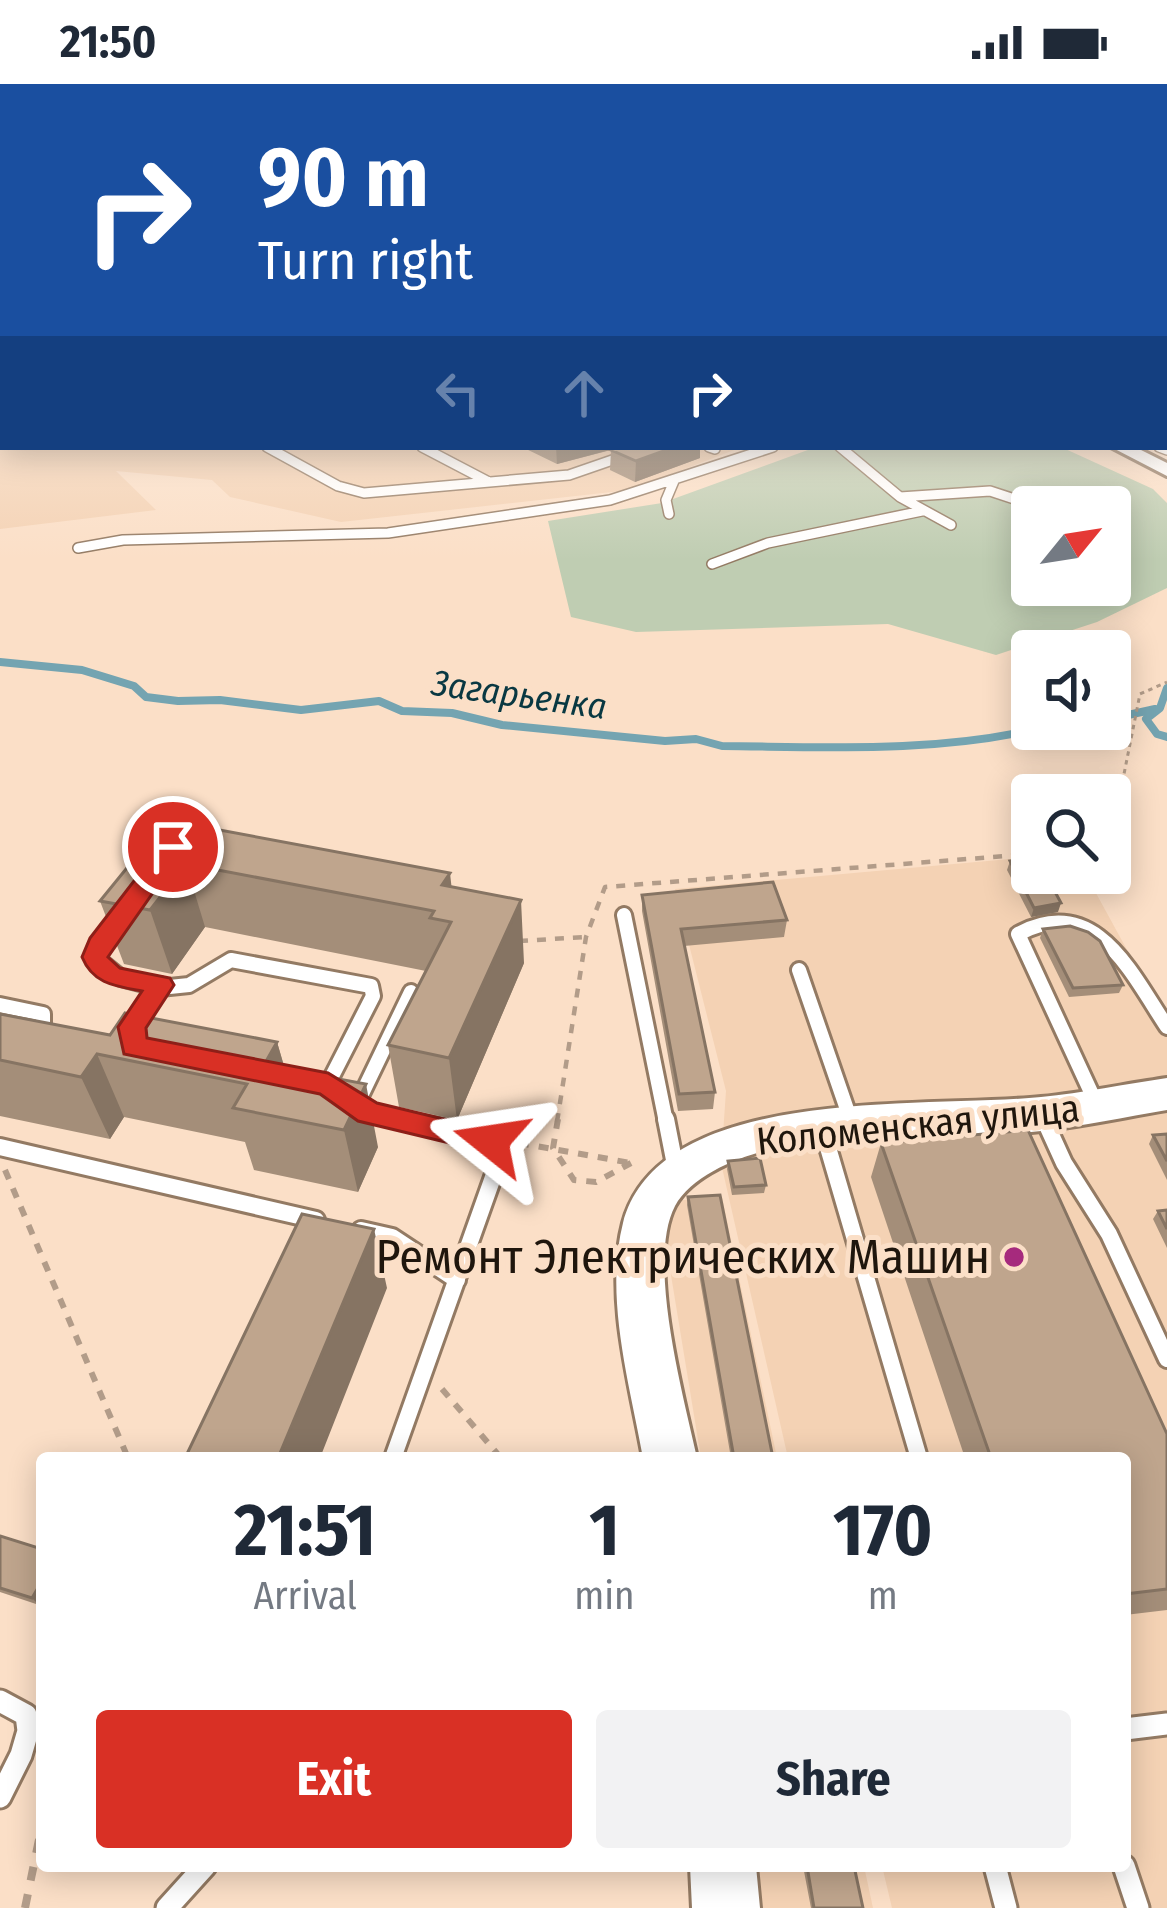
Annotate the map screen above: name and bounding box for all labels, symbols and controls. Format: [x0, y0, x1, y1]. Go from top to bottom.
text: 21:50 [60, 15, 156, 69]
text: 90 m [258, 127, 429, 228]
icon: right [60, 132, 216, 288]
text: Turn right [258, 229, 473, 293]
icon: left [425, 360, 491, 426]
icon: ahead [551, 360, 617, 426]
icon: right [677, 360, 743, 426]
north arrow [1011, 486, 1131, 606]
map controls [1011, 486, 1131, 894]
button: sound [1011, 630, 1131, 750]
water label: Загарьенка [428, 661, 609, 729]
button: search [1011, 774, 1131, 894]
pin [122, 796, 224, 898]
icon: arrive [140, 814, 206, 880]
position arrow [428, 1078, 554, 1204]
street label: Коломенская улица [754, 1085, 1082, 1165]
place label: Ремонт Электрических Машин [376, 1228, 990, 1286]
marker: Ремонт Электрических Машин [1001, 1244, 1027, 1270]
text: 21:51 [234, 1488, 376, 1574]
text: 1 [589, 1488, 620, 1574]
text: 170 [833, 1488, 933, 1574]
text: Arrival [253, 1573, 357, 1619]
text: min [574, 1573, 635, 1619]
text: m [868, 1573, 898, 1619]
button: Exit [96, 1710, 572, 1848]
button: Share [596, 1710, 1071, 1848]

